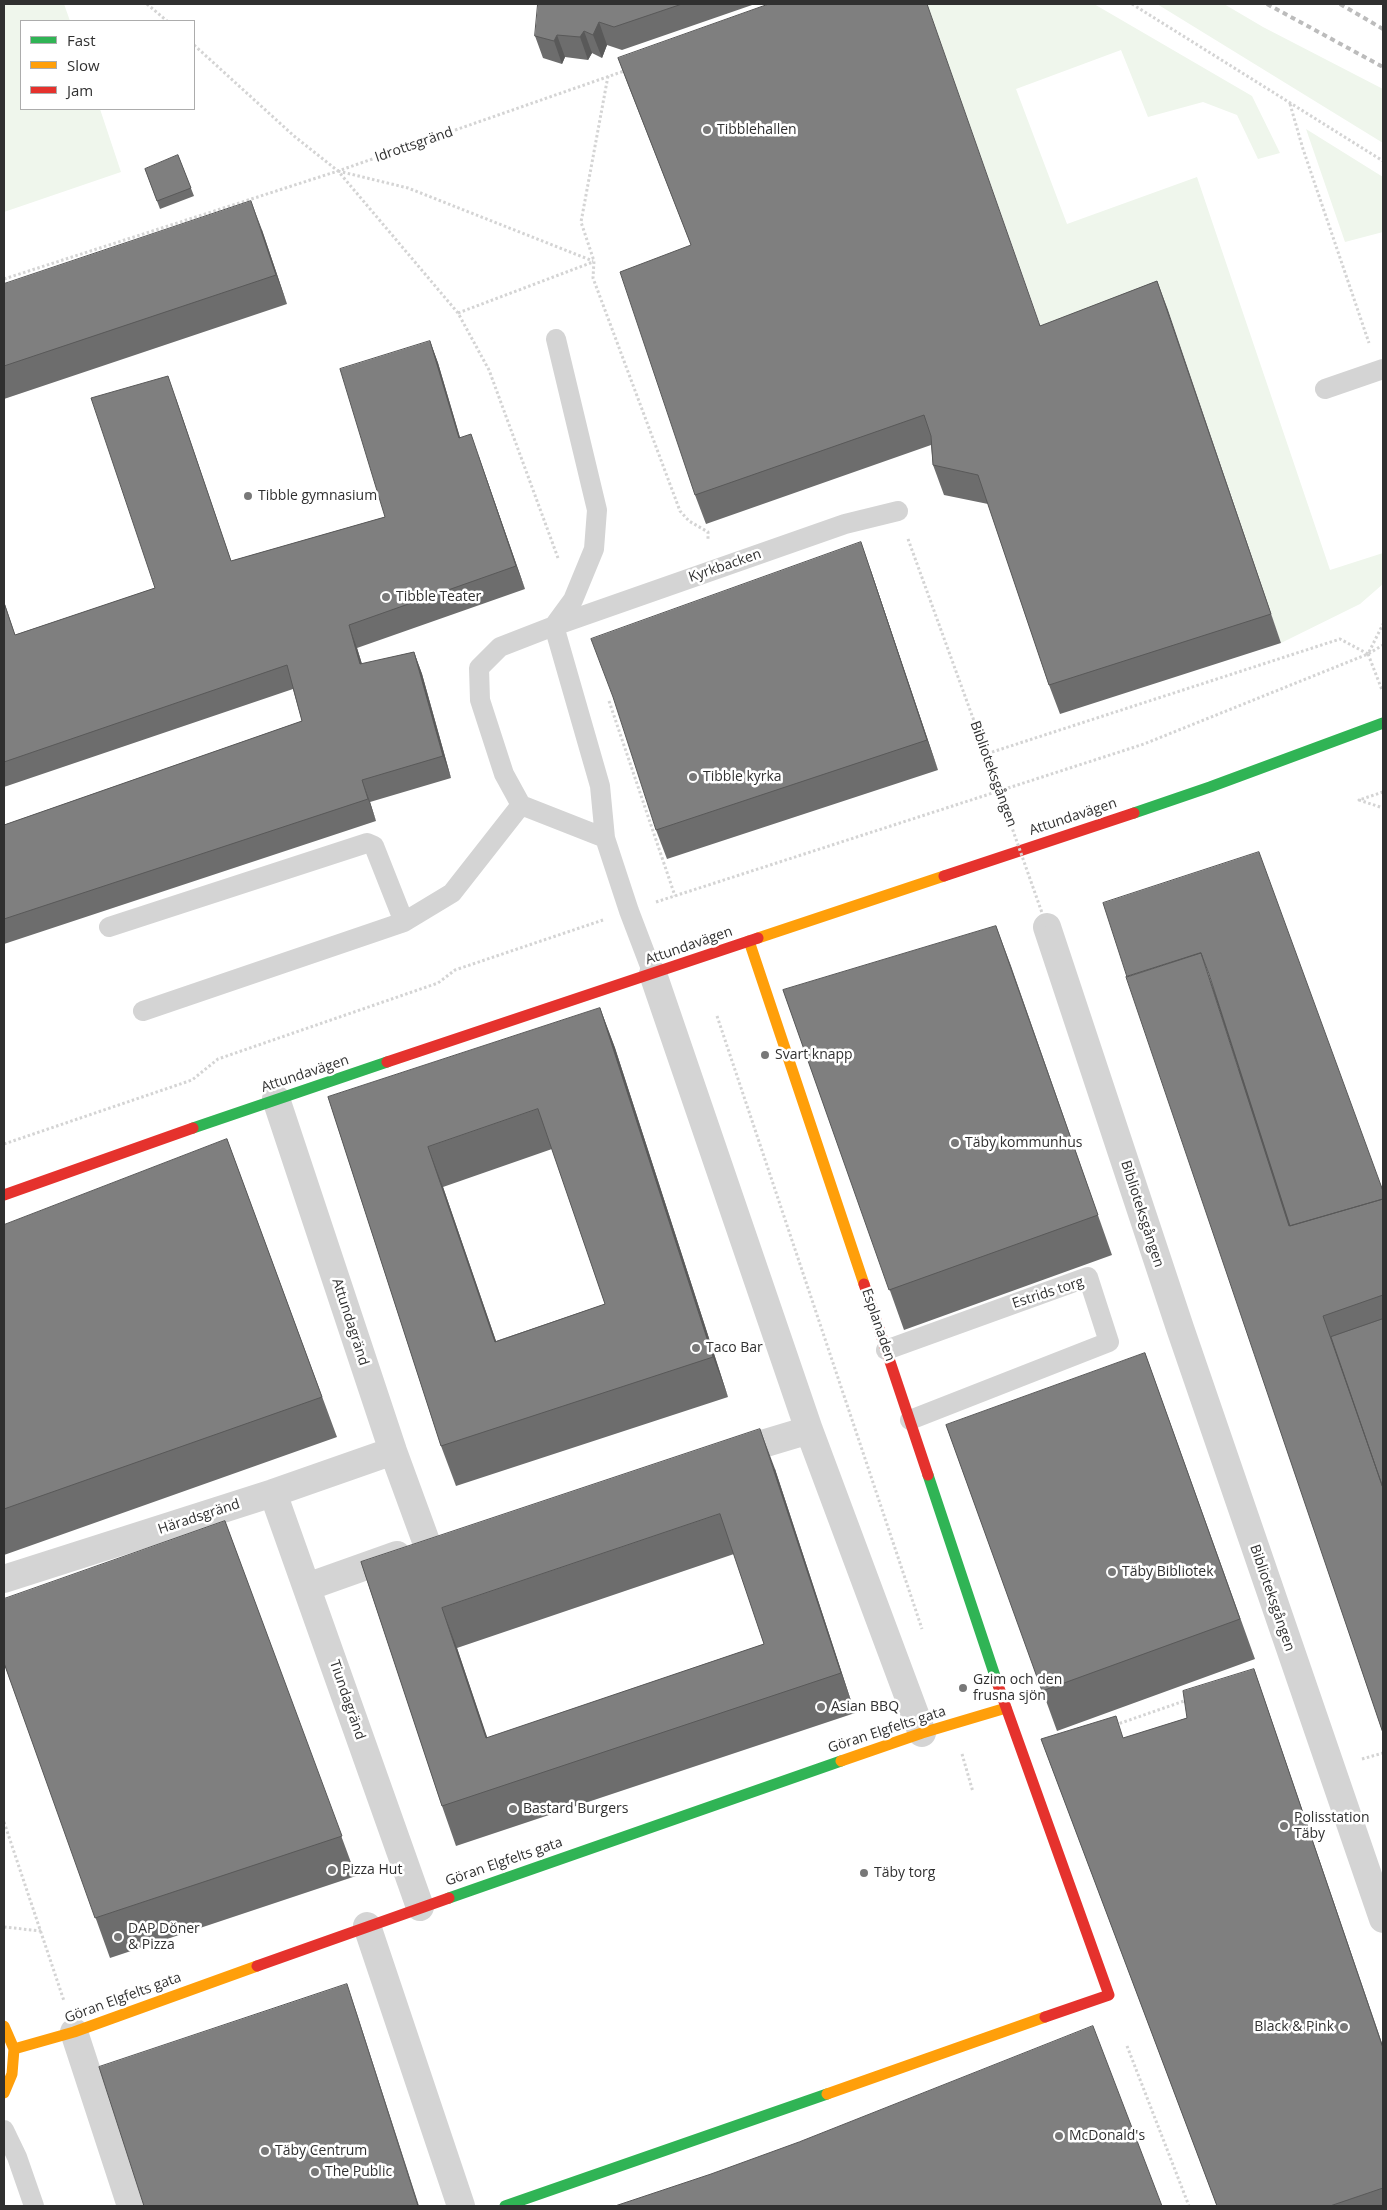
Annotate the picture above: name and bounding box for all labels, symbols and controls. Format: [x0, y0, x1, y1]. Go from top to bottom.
legend [20, 20, 195, 110]
text: Fast [67, 30, 96, 50]
text: Slow [67, 55, 100, 75]
text: Jam [67, 80, 93, 100]
place label: Tibblehallen [717, 122, 797, 138]
street label: Idrottsgränd [373, 124, 455, 166]
marker: Tibblehallen [701, 124, 713, 136]
place label: Tibble gymnasium [258, 488, 377, 504]
marker: Tibble gymnasium [242, 490, 254, 502]
street label: Kyrkbacken [687, 546, 763, 586]
place label: Tibble Teater [396, 589, 481, 605]
marker: Tibble Teater [380, 591, 392, 603]
street label: Biblioteksgången [966, 719, 1020, 829]
place label: Tibble kyrka [703, 769, 782, 785]
marker: Tibble kyrka [687, 771, 699, 783]
street label: Attundavägen [1027, 795, 1119, 839]
street label: Attundavägen [643, 923, 735, 969]
place label: Svart knapp [775, 1047, 853, 1063]
marker: Svart knapp [759, 1049, 771, 1061]
street label: Attundavägen [259, 1052, 351, 1096]
place label: Täby kommunhus [965, 1135, 1082, 1151]
marker: Täby kommunhus [949, 1137, 961, 1149]
street label: Biblioteksgången [1117, 1158, 1167, 1270]
street label: Estrids torg [1010, 1274, 1086, 1312]
street label: Attundagränd [328, 1276, 372, 1368]
street label: Esplanaden [858, 1286, 898, 1364]
place label: Taco Bar [706, 1340, 763, 1356]
marker: Taco Bar [690, 1342, 702, 1354]
street label: Häradsgränd [156, 1496, 242, 1538]
street label: Biblioteksgången [1246, 1543, 1298, 1653]
place label: Täby Bibliotek [1122, 1564, 1214, 1580]
marker: Täby Bibliotek [1106, 1566, 1118, 1578]
street label: Tiundagränd [326, 1658, 368, 1742]
place label: Gzim och den frusna sjön [973, 1672, 1062, 1704]
marker: Gzim och den frusna sjön [957, 1682, 969, 1694]
place label: Asian BBQ [831, 1699, 899, 1715]
marker: Asian BBQ [815, 1701, 827, 1713]
street label: Göran Elgfelts gata [826, 1703, 948, 1757]
place label: Bastard Burgers [523, 1801, 628, 1817]
marker: Bastard Burgers [507, 1803, 519, 1815]
place label: Polisstation Täby [1294, 1810, 1370, 1842]
marker: Polisstation Täby [1278, 1820, 1290, 1832]
street label: Göran Elgfelts gata [443, 1834, 565, 1890]
place label: Pizza Hut [342, 1862, 402, 1878]
marker: Pizza Hut [326, 1864, 338, 1876]
place label: Täby torg [874, 1865, 935, 1881]
marker: Täby torg [858, 1867, 870, 1879]
place label: DAP Döner & Pizza [128, 1921, 200, 1954]
marker: DAP Döner & Pizza [112, 1931, 124, 1943]
street label: Göran Elgfelts gata [62, 1969, 184, 2027]
place label: Black & Pink [1254, 2019, 1334, 2035]
marker: Black & Pink [1338, 2021, 1350, 2033]
place label: McDonald's [1069, 2128, 1145, 2144]
marker: McDonald's [1053, 2130, 1065, 2142]
place label: Täby Centrum [275, 2143, 367, 2159]
marker: Täby Centrum [259, 2145, 271, 2157]
place label: The Public [325, 2164, 392, 2180]
marker: The Public [309, 2166, 321, 2178]

